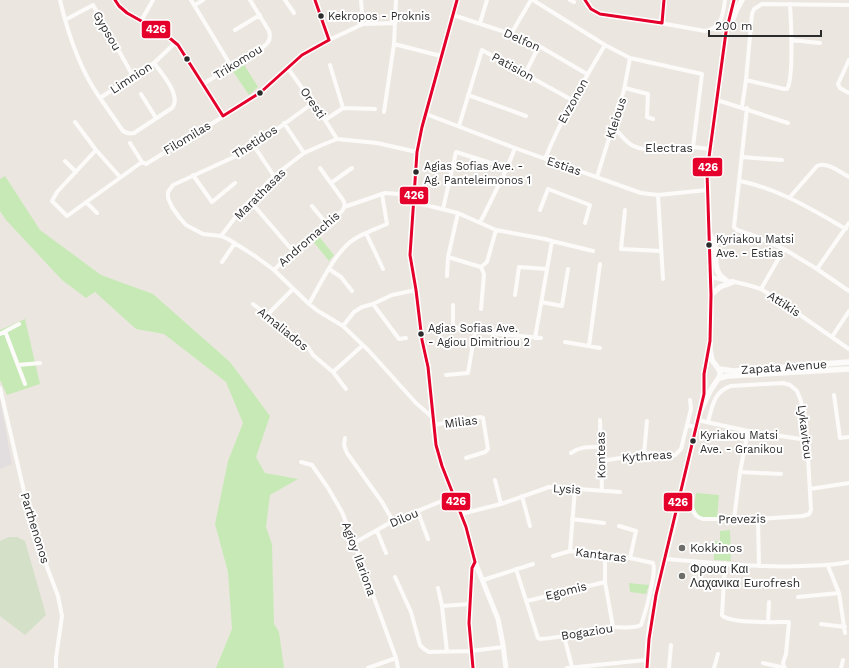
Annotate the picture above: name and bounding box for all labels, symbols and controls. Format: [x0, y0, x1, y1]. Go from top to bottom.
street label: Gypsou [90, 9, 124, 53]
place label: Kekropos - Proknis [328, 10, 430, 23]
marker: Kekropos - Proknis [316, 11, 326, 21]
scale bar [709, 12, 821, 38]
text: 200 m [715, 19, 752, 33]
line badge: 426 [141, 20, 171, 39]
text: 426 [146, 23, 166, 36]
street label: Delfon [502, 26, 542, 54]
street label: Trikomou [211, 42, 265, 82]
street label: Patision [489, 50, 537, 84]
unlabelled marker [182, 54, 192, 64]
street label: Limnion [107, 59, 155, 97]
street label: Evzonon [555, 76, 591, 126]
street label: Oresti [297, 85, 329, 121]
unlabelled marker [255, 88, 265, 98]
street label: Kleious [603, 96, 629, 140]
street label: Filomilas [161, 118, 213, 158]
street label: Thetidos [230, 122, 280, 162]
street label: Electras [645, 141, 693, 155]
street label: Estias [545, 154, 583, 178]
line badge: 426 [692, 157, 723, 177]
place label: Agias Sofias Ave. - Ag. Panteleimonos 1 [424, 160, 531, 187]
text: 426 [698, 161, 718, 174]
street label: Marathasas [231, 165, 289, 223]
marker: Agias Sofias Ave. - Ag. Panteleimonos 1 [411, 167, 421, 177]
line badge: 426 [399, 186, 429, 205]
text: 426 [404, 189, 424, 202]
street label: Andromachis [275, 209, 343, 269]
place label: Kyriakou Matsi Ave. - Estias [716, 233, 794, 260]
marker: Kyriakou Matsi Ave. - Estias [704, 240, 714, 250]
street label: Attikis [765, 288, 803, 320]
street label: Amaliados [255, 304, 311, 354]
place label: Agias Sofias Ave. - Agiou Dimitriou 2 [428, 322, 530, 349]
marker: Agias Sofias Ave. - Agiou Dimitriou 2 [416, 329, 426, 339]
street label: Zapata Avenue [741, 357, 827, 377]
street label: Lykavitou [795, 404, 815, 460]
street label: Milias [444, 413, 478, 431]
place label: Kyriakou Matsi Ave. - Granikou [700, 429, 783, 456]
street label: Konteas [594, 431, 608, 479]
marker: Kyriakou Matsi Ave. - Granikou [688, 436, 698, 446]
street label: Kythreas [621, 447, 673, 465]
street label: Lysis [553, 481, 581, 497]
street label: Parthenonos [18, 491, 52, 565]
line badge: 426 [441, 492, 471, 511]
line badge: 426 [663, 492, 693, 512]
text: 426 [446, 495, 466, 508]
text: 426 [668, 496, 688, 509]
street label: Dilou [387, 506, 421, 530]
street label: Prevezis [718, 512, 766, 526]
street label: Agioy Ilariona [339, 520, 379, 598]
place label: Kokkinos [690, 541, 742, 555]
marker: Kokkinos [677, 543, 687, 553]
street label: Kantaras [575, 545, 627, 565]
place label: Φρουα Και Λαχανικα Eurofresh [690, 562, 800, 590]
marker: Φρουα Και Λαχανικα Eurofresh [677, 571, 687, 581]
street label: Egomis [544, 579, 588, 603]
street label: Bogaziou [560, 621, 614, 643]

